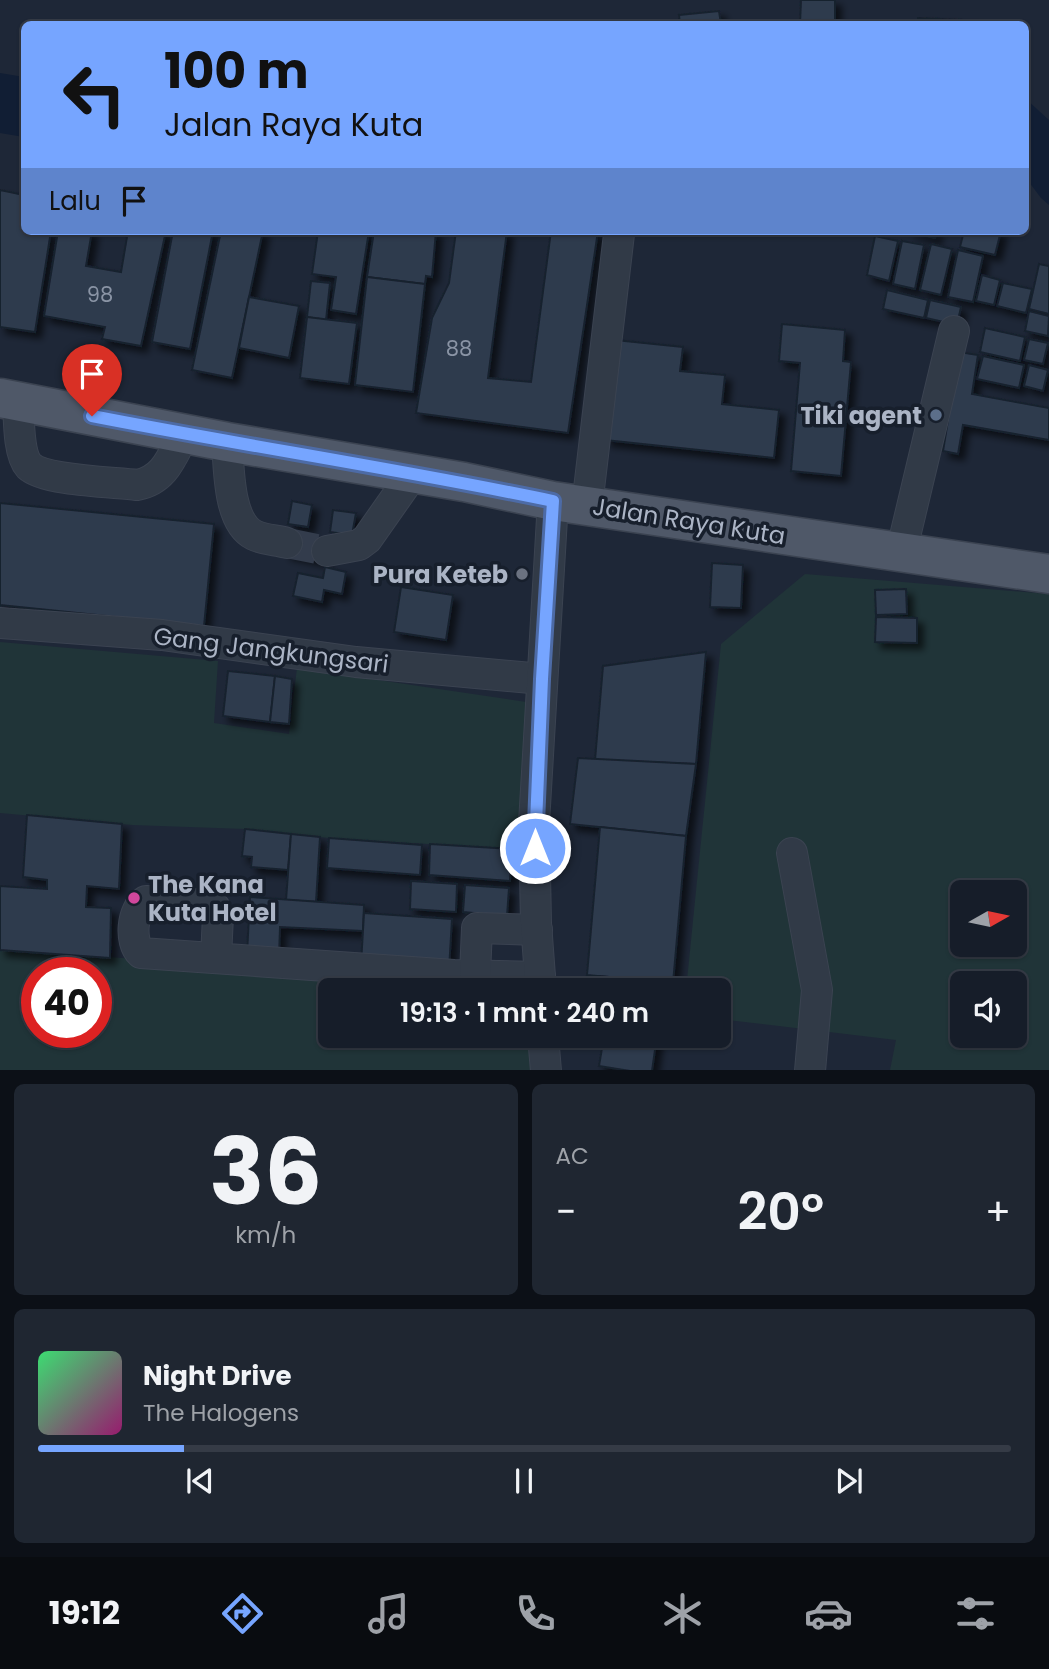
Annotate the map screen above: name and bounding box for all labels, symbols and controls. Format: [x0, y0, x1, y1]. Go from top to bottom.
text: 100 m [164, 37, 309, 105]
icon: left [49, 49, 140, 140]
text: Jalan Raya Kuta [164, 102, 423, 147]
icon: arrive [115, 182, 153, 220]
text: Lalu [49, 183, 101, 219]
house number: 98 [87, 280, 113, 309]
house number: 88 [446, 334, 472, 363]
pin [62, 344, 122, 416]
icon: arrive [73, 355, 111, 393]
place label: Tiki agent [800, 399, 922, 432]
marker: Tiki agent [928, 407, 944, 423]
street label: Jalan Raya Kuta [590, 489, 788, 553]
place label: Pura Keteb [373, 558, 508, 591]
marker: Pura Keteb [514, 566, 530, 582]
street label: Gang Jangkungsari [152, 619, 390, 681]
position arrow [498, 811, 572, 885]
place label: The Kana Kuta Hotel [148, 868, 276, 929]
north arrow [950, 880, 1027, 957]
map controls [950, 880, 1027, 1048]
marker: The Kana Kuta Hotel [126, 890, 142, 906]
speed limit sign: 40 [21, 957, 112, 1048]
button: sound [950, 971, 1027, 1048]
text: 19:13 · 1 mnt · 240 m [400, 995, 649, 1031]
text: 36 [209, 1108, 322, 1236]
text: AC [556, 1140, 589, 1172]
text: 20° [737, 1175, 824, 1248]
text: − [556, 1185, 576, 1238]
text: + [985, 1185, 1011, 1238]
text: km/h [235, 1219, 296, 1251]
text: Night Drive [143, 1358, 291, 1394]
text: The Halogens [143, 1397, 299, 1429]
icon: previous [181, 1462, 219, 1500]
icon: pause [505, 1462, 543, 1500]
icon: next [830, 1462, 868, 1500]
icon: directions [218, 1589, 267, 1638]
icon: music [364, 1589, 413, 1638]
icon: phone [511, 1589, 560, 1638]
icon: climate [658, 1589, 707, 1638]
icon: car [804, 1589, 853, 1638]
icon: filters [951, 1589, 1000, 1638]
text: 19:12 [49, 1590, 120, 1635]

